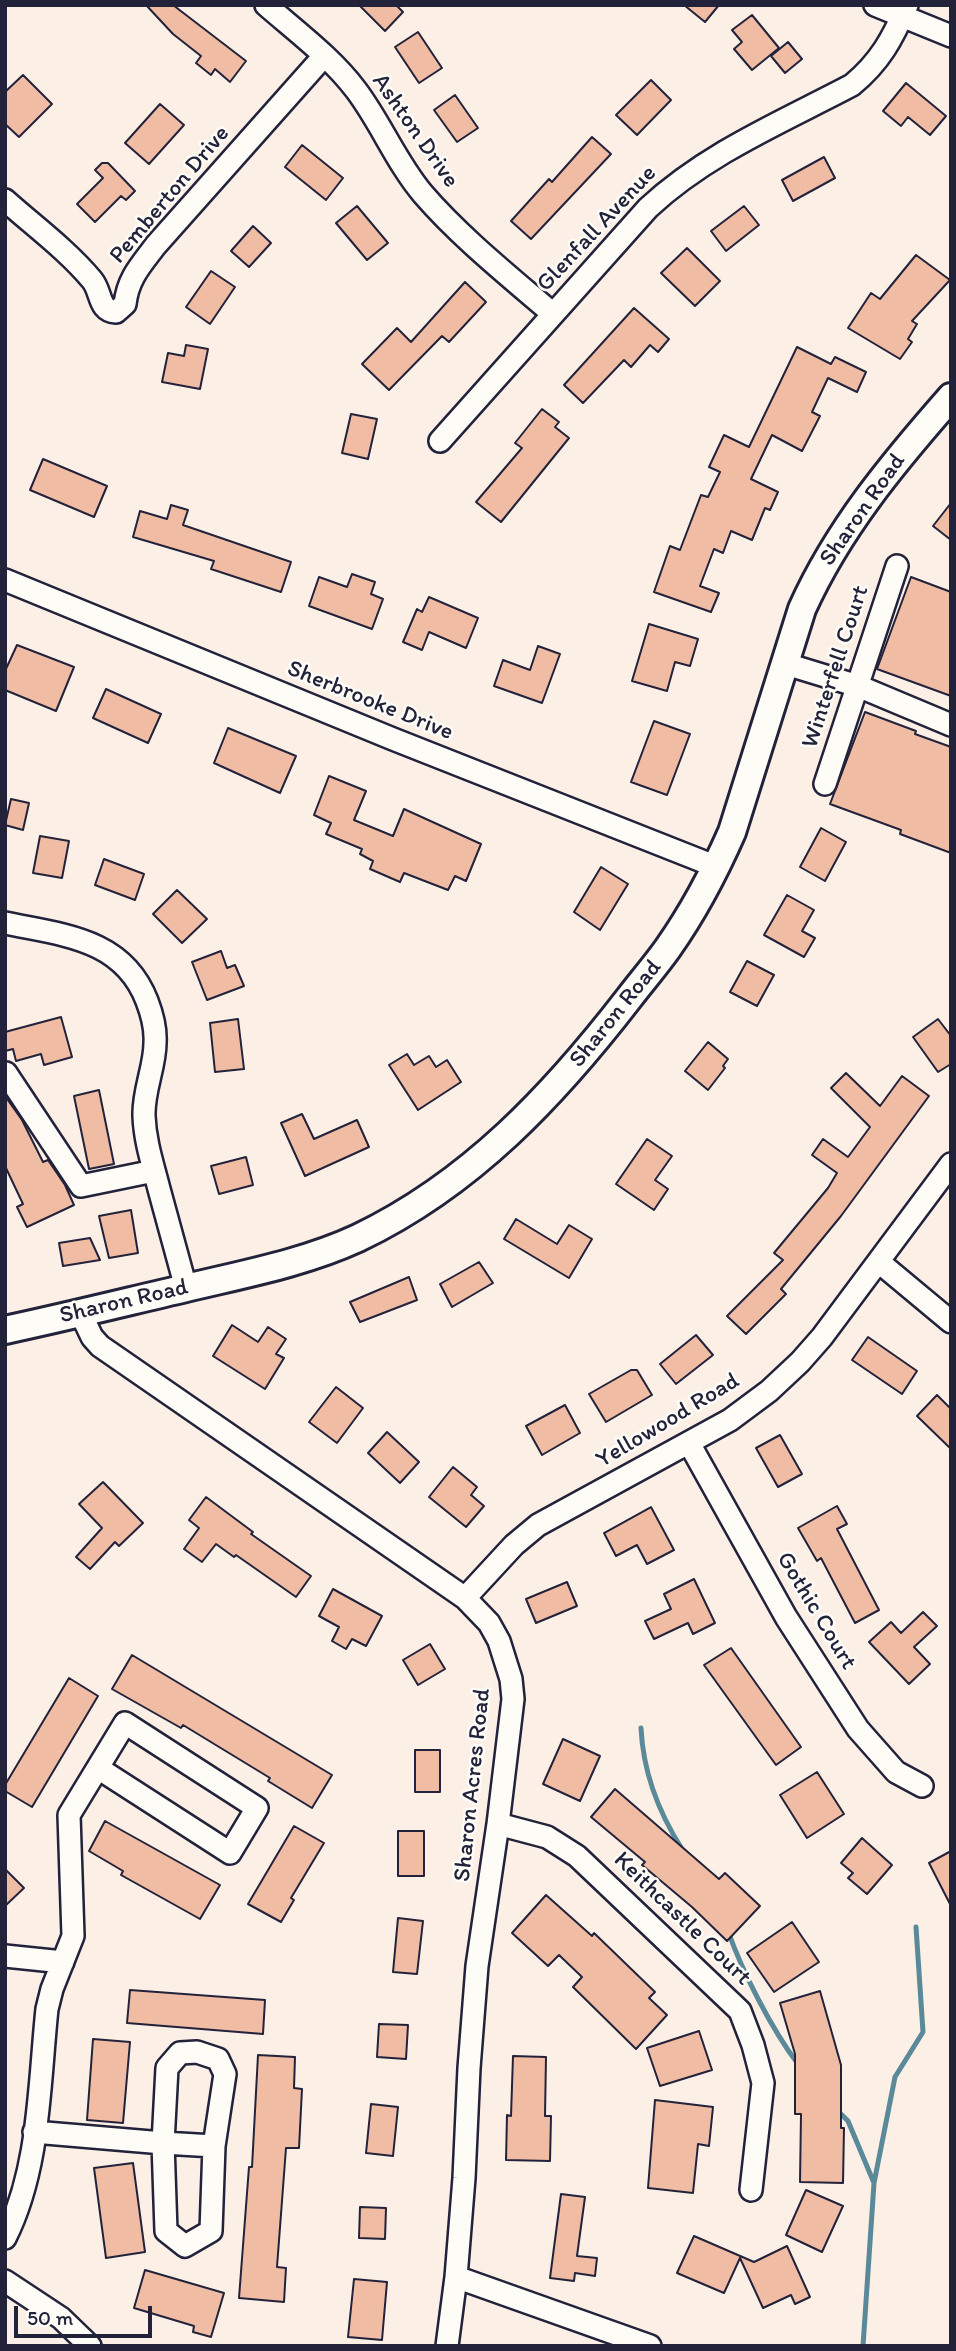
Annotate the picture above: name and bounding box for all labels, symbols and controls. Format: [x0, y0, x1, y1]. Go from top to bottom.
street label: Ashton Drive [365, 68, 465, 194]
street label: Pemberton Drive [104, 120, 236, 270]
street label: Glenfall Avenue [531, 160, 663, 298]
street label: Sharon Road [814, 448, 912, 572]
street label: Winterfell Court [796, 582, 876, 752]
street label: Sherbrooke Drive [283, 655, 457, 747]
street label: Sharon Road [564, 954, 668, 1074]
street label: Sharon Road [57, 1273, 191, 1331]
street label: Yellowood Road [591, 1367, 745, 1475]
street label: Gothic Court [770, 1547, 862, 1675]
street label: Sharon Acres Road [449, 1687, 497, 1883]
street label: Keithcastle Court [607, 1846, 757, 1992]
scale bar [18, 2292, 156, 2336]
text: 50 m [27, 2305, 73, 2330]

